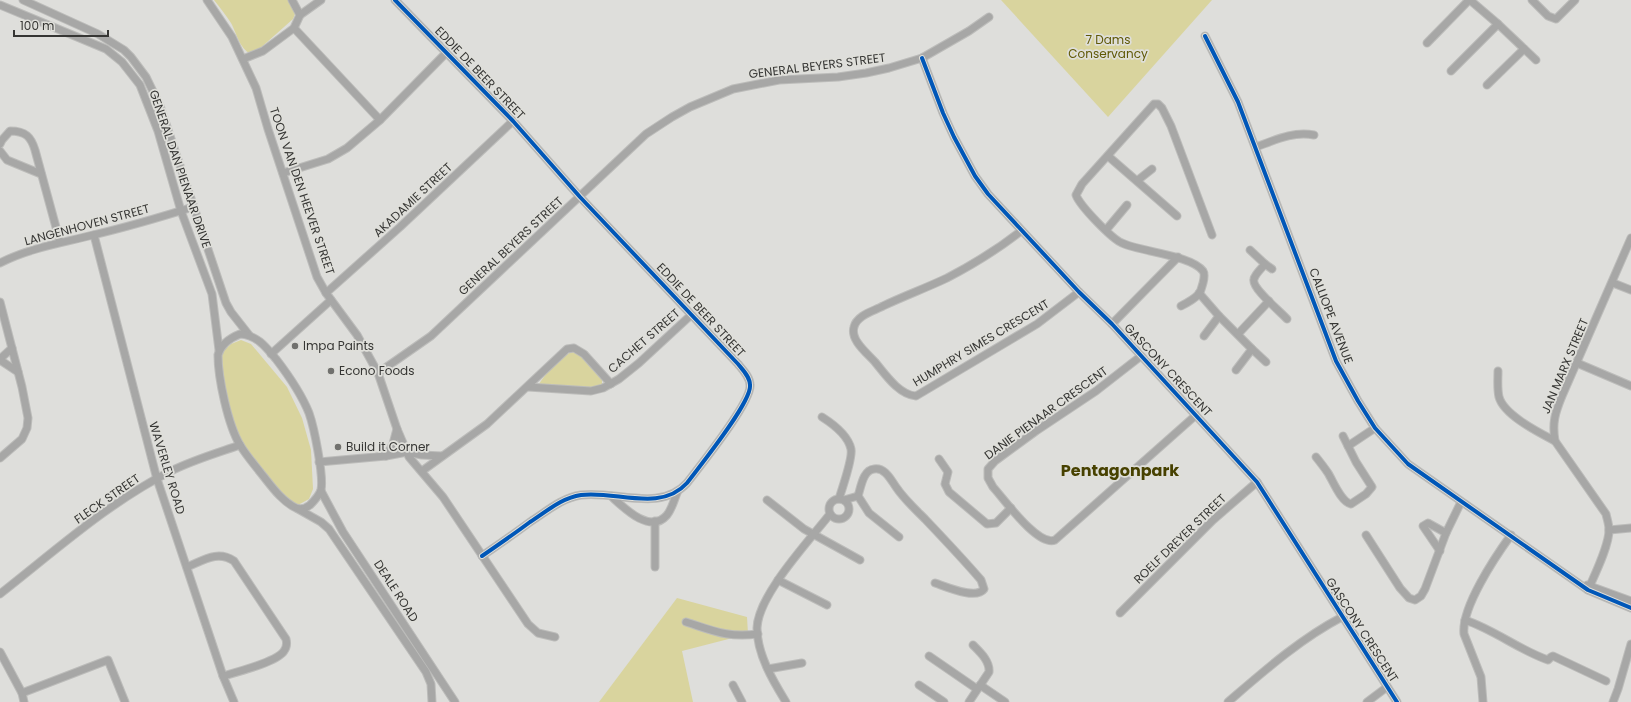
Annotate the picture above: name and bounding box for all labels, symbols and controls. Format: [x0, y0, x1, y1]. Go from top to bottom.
scale bar [14, 12, 108, 38]
text: 100 m [20, 17, 54, 34]
street label: EDDIE DE BEER STREET [431, 22, 530, 123]
park label: 7 Dams Conservancy [1068, 31, 1148, 62]
street label: GENERAL BEYERS STREET [748, 49, 887, 82]
street label: GENERAL DAN PIENAAR DRIVE [145, 87, 216, 250]
street label: TOON VAN DEN HEEVER STREET [266, 105, 339, 277]
street label: AKADAMIE STREET [369, 158, 456, 241]
street label: GENERAL BEYERS STREET [455, 192, 567, 299]
street label: LANGENHOVEN STREET [22, 199, 152, 249]
street label: EDDIE DE BEER STREET [653, 259, 750, 361]
street label: CALLIOPE AVENUE [1305, 265, 1358, 366]
street label: HUMPHRY SIMES CRESCENT [909, 295, 1053, 390]
street label: CACHET STREET [604, 304, 684, 377]
street label: JAN MARX STREET [1537, 315, 1593, 416]
street label: GASCONY CRESCENT [1121, 319, 1217, 420]
place label: Impa Paints [303, 337, 374, 354]
marker: Impa Paints [290, 341, 300, 351]
place label: Econo Foods [339, 362, 414, 379]
street label: DANIE PIENAAR CRESCENT [981, 362, 1111, 463]
marker: Econo Foods [326, 366, 336, 376]
street label: WAVERLEY ROAD [145, 419, 190, 516]
place label: Build it Corner [346, 438, 430, 455]
marker: Build it Corner [333, 442, 343, 452]
district label: Pentagonpark [1061, 459, 1179, 482]
street label: FLECK STREET [70, 469, 143, 528]
street label: ROELF DREYER STREET [1130, 490, 1230, 587]
street label: DEALE ROAD [370, 557, 423, 625]
street label: GASCONY CRESCENT [1322, 574, 1403, 686]

